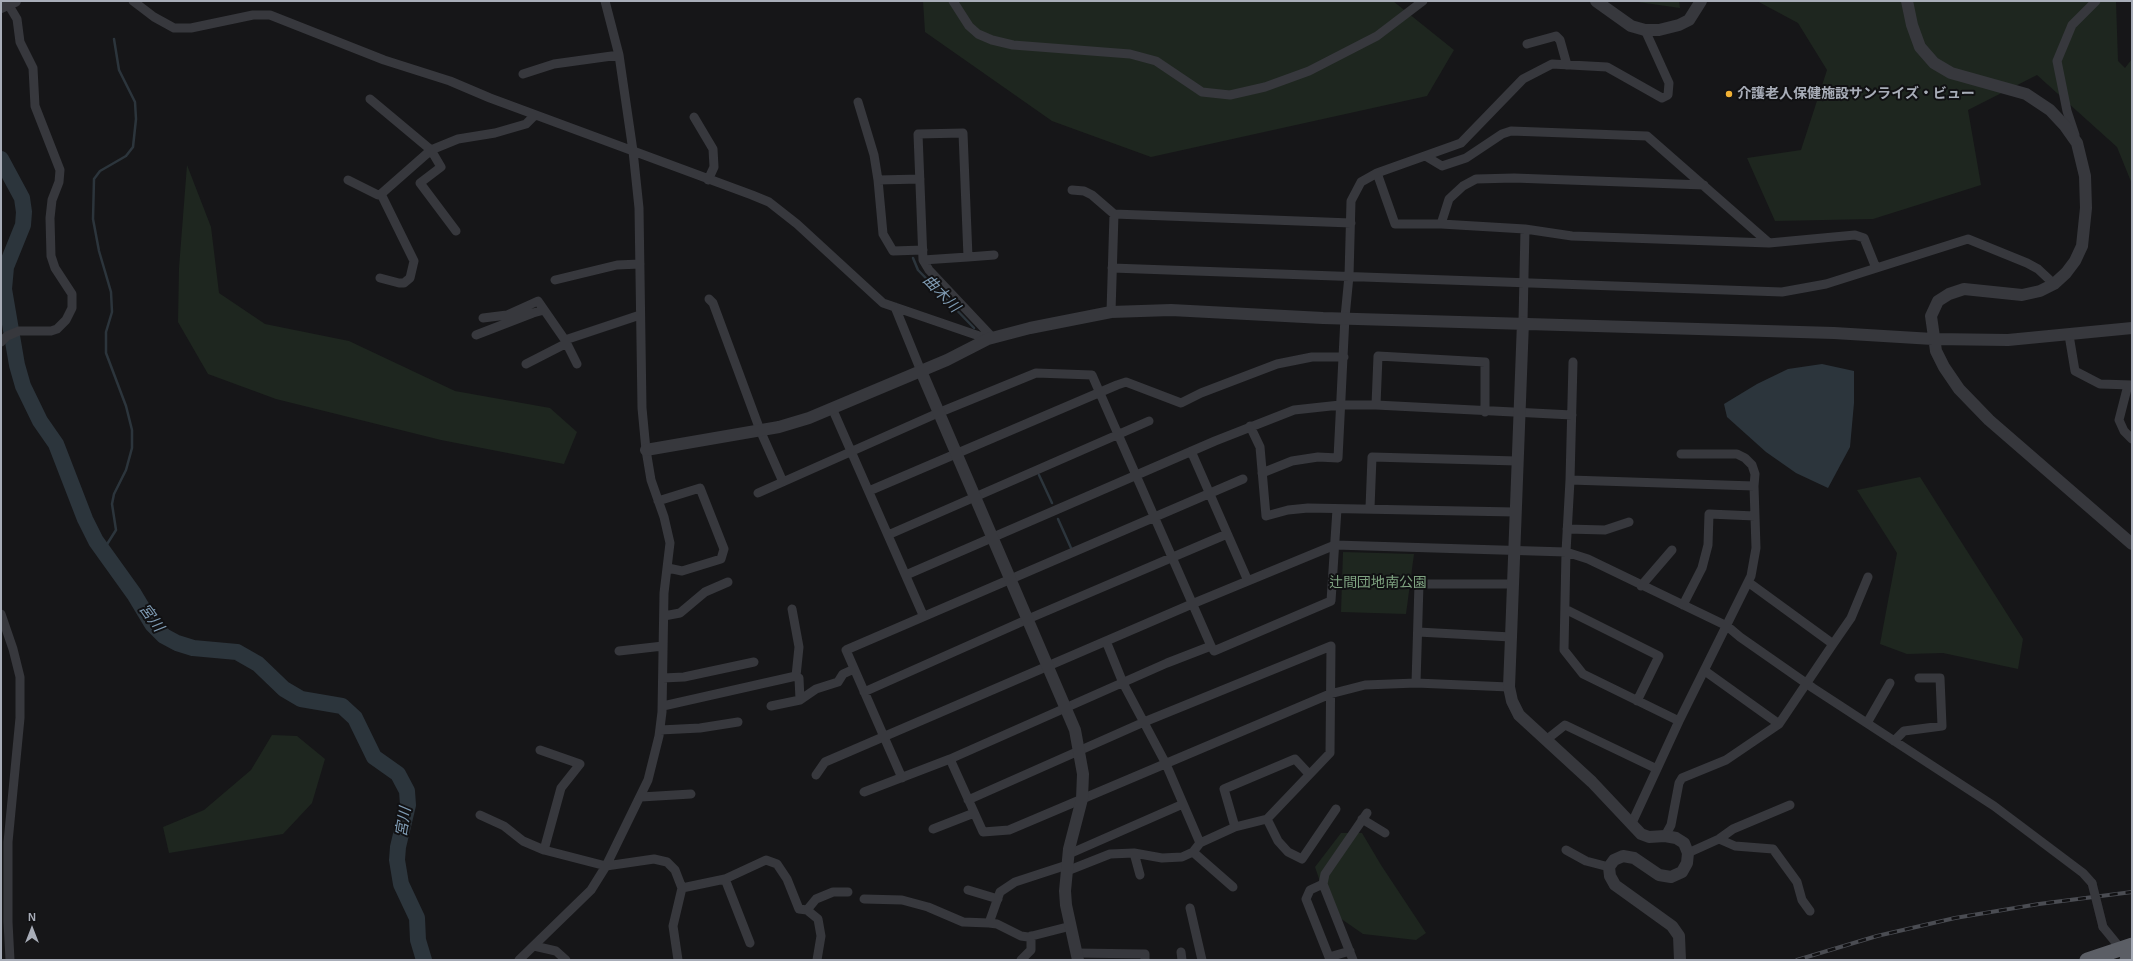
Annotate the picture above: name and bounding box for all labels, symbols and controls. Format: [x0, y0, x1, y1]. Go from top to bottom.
place label: 介護老人保健施設サンライズ・ビュー [1737, 86, 1975, 102]
marker: 介護老人保健施設サンライズ・ビュー [1724, 89, 1734, 99]
water label: 曲木川 [919, 272, 963, 316]
park label: 辻間団地南公園 [1329, 575, 1427, 591]
water label: 宮川 [135, 601, 167, 635]
water label: 宮川 [393, 806, 415, 838]
north arrow [12, 909, 52, 949]
text: N [28, 911, 36, 923]

